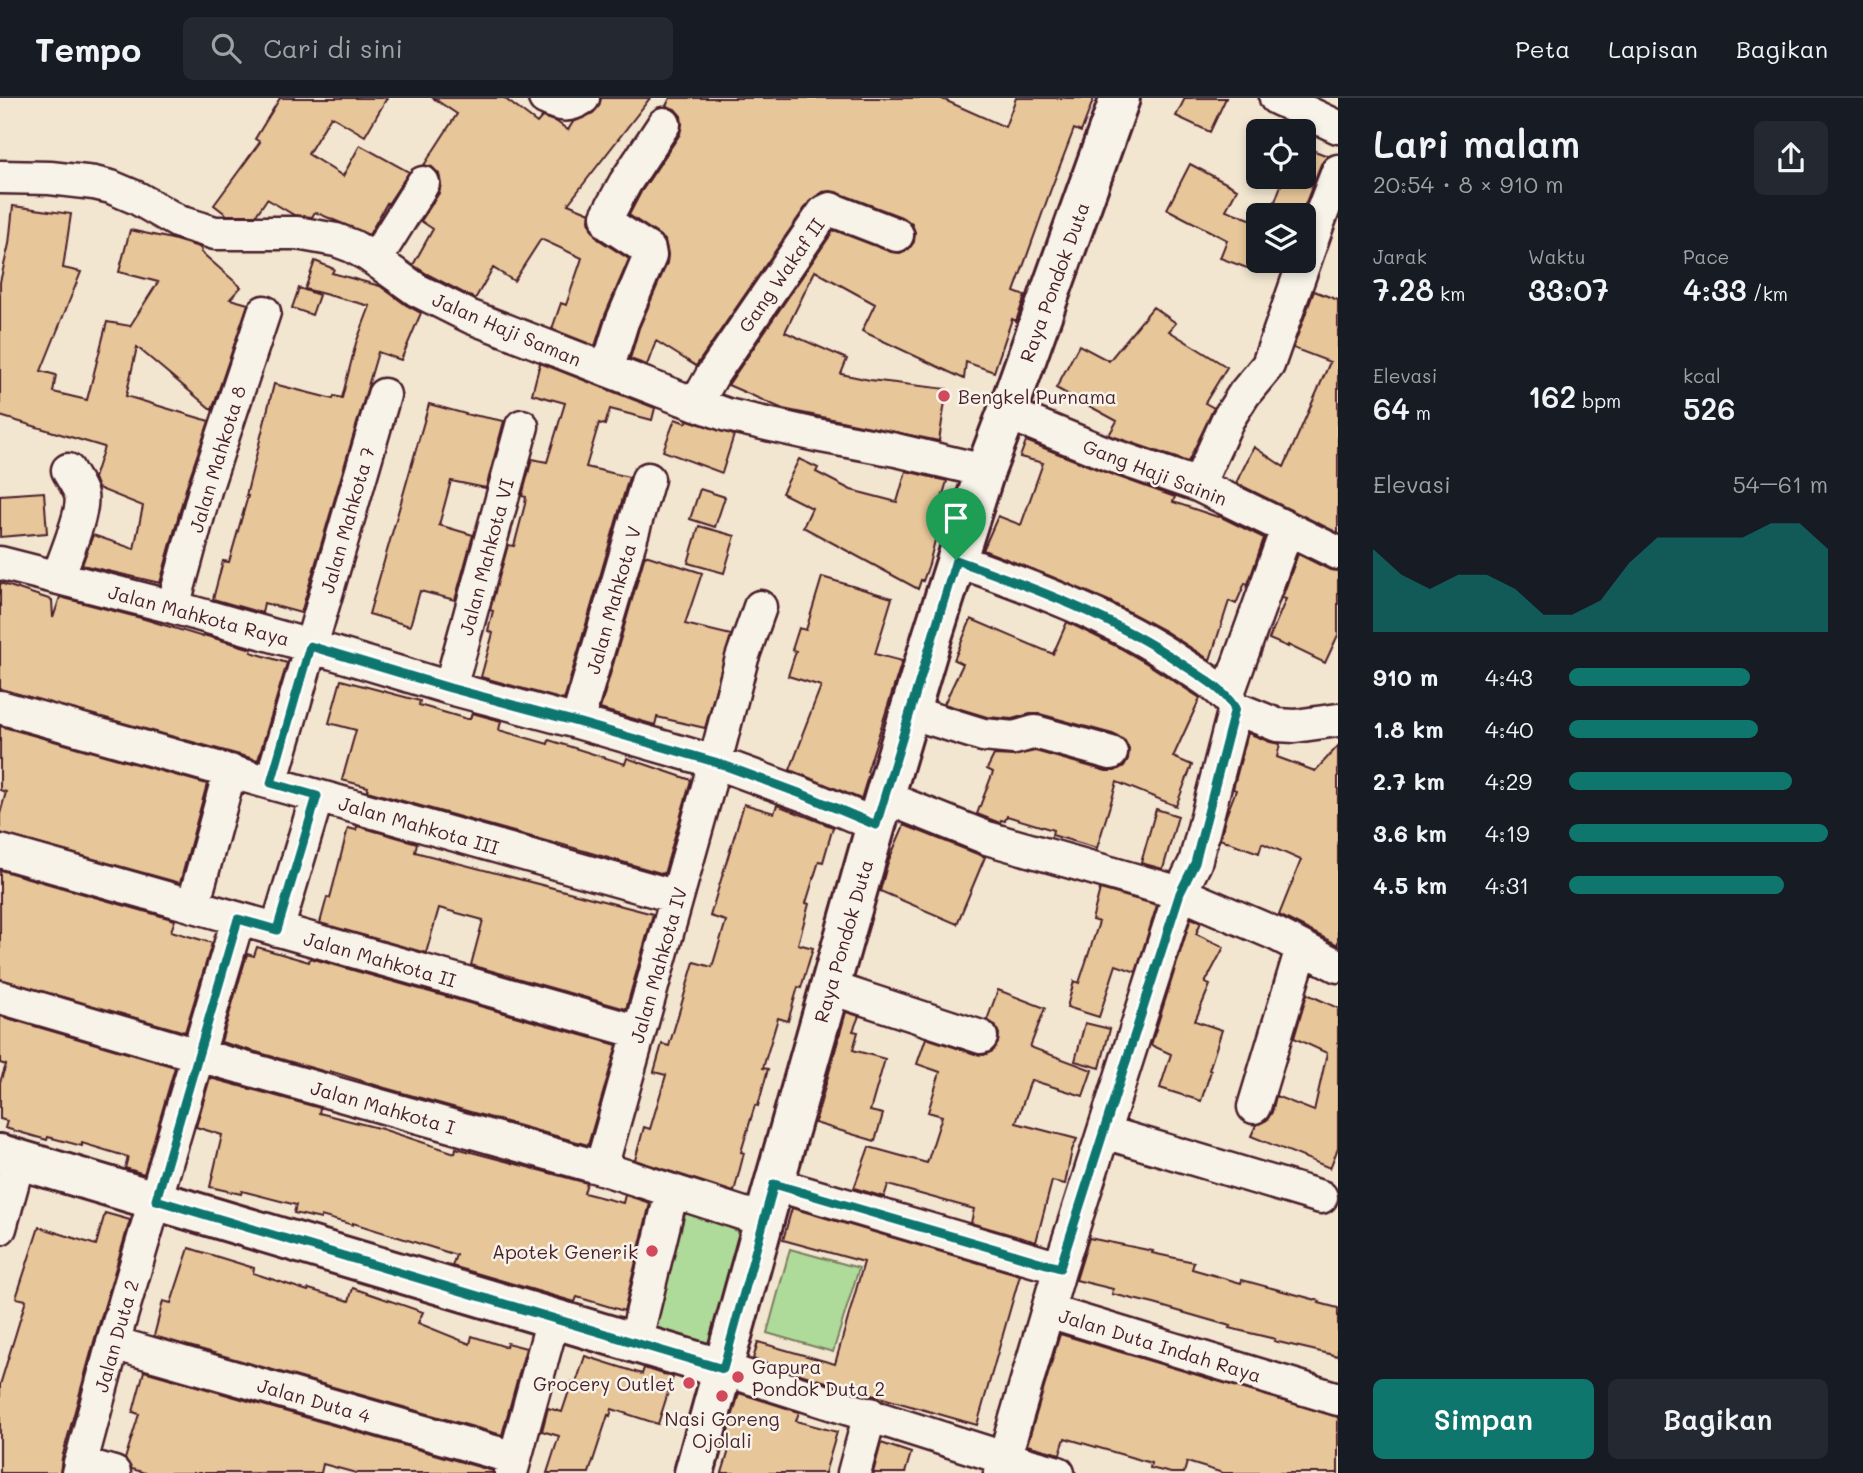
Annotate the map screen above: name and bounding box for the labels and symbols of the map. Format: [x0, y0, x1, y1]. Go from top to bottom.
street label: Raya Pondok Duta [1013, 199, 1095, 365]
street label: Gang Wakaf II [732, 213, 830, 337]
street label: Jalan Haji Saman [429, 286, 585, 372]
street label: Jalan Mahkota 8 [183, 383, 251, 535]
place label: Bengkel Purnama [958, 384, 1117, 409]
marker: Bengkel Purnama [936, 388, 952, 404]
street label: Gang Haji Sainin [1079, 433, 1231, 511]
street label: Jalan Mahkota 7 [314, 444, 380, 596]
street label: Jalan Mahkota VI [453, 476, 519, 638]
pin [926, 488, 986, 560]
street label: Jalan Mahkota V [580, 523, 646, 677]
street label: Jalan Mahkota Raya [106, 579, 292, 651]
street label: Jalan Mahkota III [336, 790, 502, 860]
street label: Raya Pondok Duta [808, 857, 878, 1025]
street label: Jalan Mahkota IV [624, 884, 692, 1046]
street label: Jalan Mahkota II [301, 925, 459, 993]
street label: Jalan Mahkota I [308, 1074, 458, 1140]
place label: Apotek Generik [492, 1239, 638, 1264]
marker: Apotek Generik [644, 1243, 660, 1259]
street label: Jalan Duta 2 [88, 1277, 144, 1395]
street label: Jalan Duta Indah Raya [1056, 1302, 1264, 1388]
place label: Gapura Pondok Duta 2 [752, 1354, 885, 1401]
marker: Gapura Pondok Duta 2 [730, 1369, 746, 1385]
place label: Grocery Outlet [533, 1371, 675, 1396]
street label: Jalan Duta 4 [255, 1372, 373, 1428]
marker: Grocery Outlet [681, 1375, 697, 1391]
marker: Nasi Goreng Ojolali [714, 1388, 730, 1404]
place label: Nasi Goreng Ojolali [664, 1406, 780, 1453]

